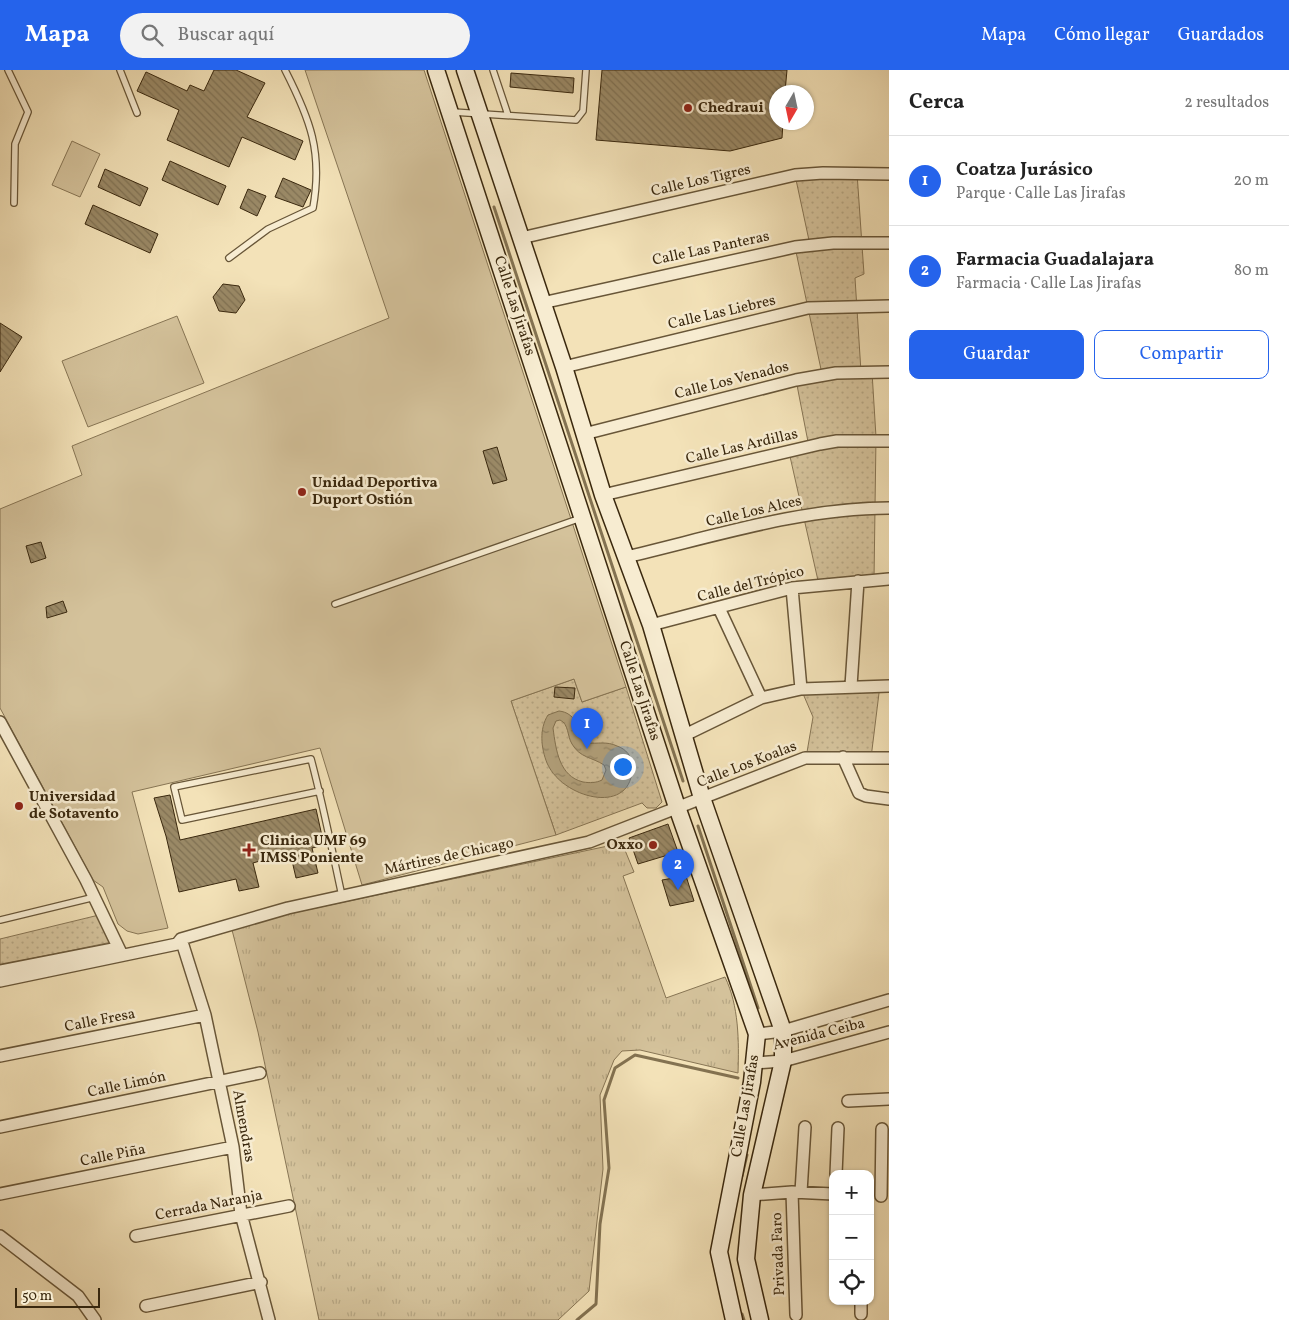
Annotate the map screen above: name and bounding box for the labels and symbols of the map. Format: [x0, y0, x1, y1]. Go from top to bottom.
north arrow [769, 85, 814, 130]
place label: Chedraui [698, 98, 764, 119]
marker: Chedraui [682, 102, 694, 114]
street label: Calle Los Tigres [649, 159, 753, 203]
street label: Calle Las Panteras [651, 226, 771, 272]
street label: Calle Las Jirafas [488, 253, 540, 359]
street label: Calle Las Liebres [666, 290, 778, 336]
street label: Calle Los Venados [673, 357, 791, 405]
street label: Calle Las Ardillas [684, 424, 800, 470]
place label: Unidad Deportiva Duport Ostión [312, 473, 438, 511]
marker: Unidad Deportiva Duport Ostión [296, 486, 308, 498]
street label: Calle Los Alces [704, 491, 804, 533]
street label: Calle del Trópico [695, 562, 807, 608]
street label: Calle Las Jirafas [613, 638, 665, 744]
pin: 1 [571, 708, 603, 749]
street label: Calle Los Koalas [694, 736, 800, 794]
your location [610, 754, 636, 780]
place label: Universidad de Sotavento [29, 787, 119, 825]
marker: Universidad de Sotavento [13, 800, 25, 812]
place label: Clinica UMF 69 IMSS Poniente [260, 831, 366, 869]
street label: Mártires de Chicago [382, 833, 516, 881]
place label: Oxxo [607, 835, 643, 856]
marker: Oxxo [647, 839, 659, 851]
marker: Clinica UMF 69 IMSS Poniente [242, 843, 256, 857]
pin: 2 [662, 849, 694, 890]
street label: Calle Fresa [63, 1004, 137, 1038]
street label: Avenida Ceiba [771, 1013, 867, 1057]
street label: Calle Las Jirafas [727, 1053, 765, 1159]
street label: Calle Limón [86, 1066, 168, 1104]
street label: Almendras [226, 1088, 260, 1164]
street label: Calle Piña [79, 1139, 147, 1173]
street label: Cerrada Naranja [154, 1185, 264, 1227]
street label: Privada Faro [767, 1212, 791, 1296]
scale bar [15, 1285, 100, 1308]

